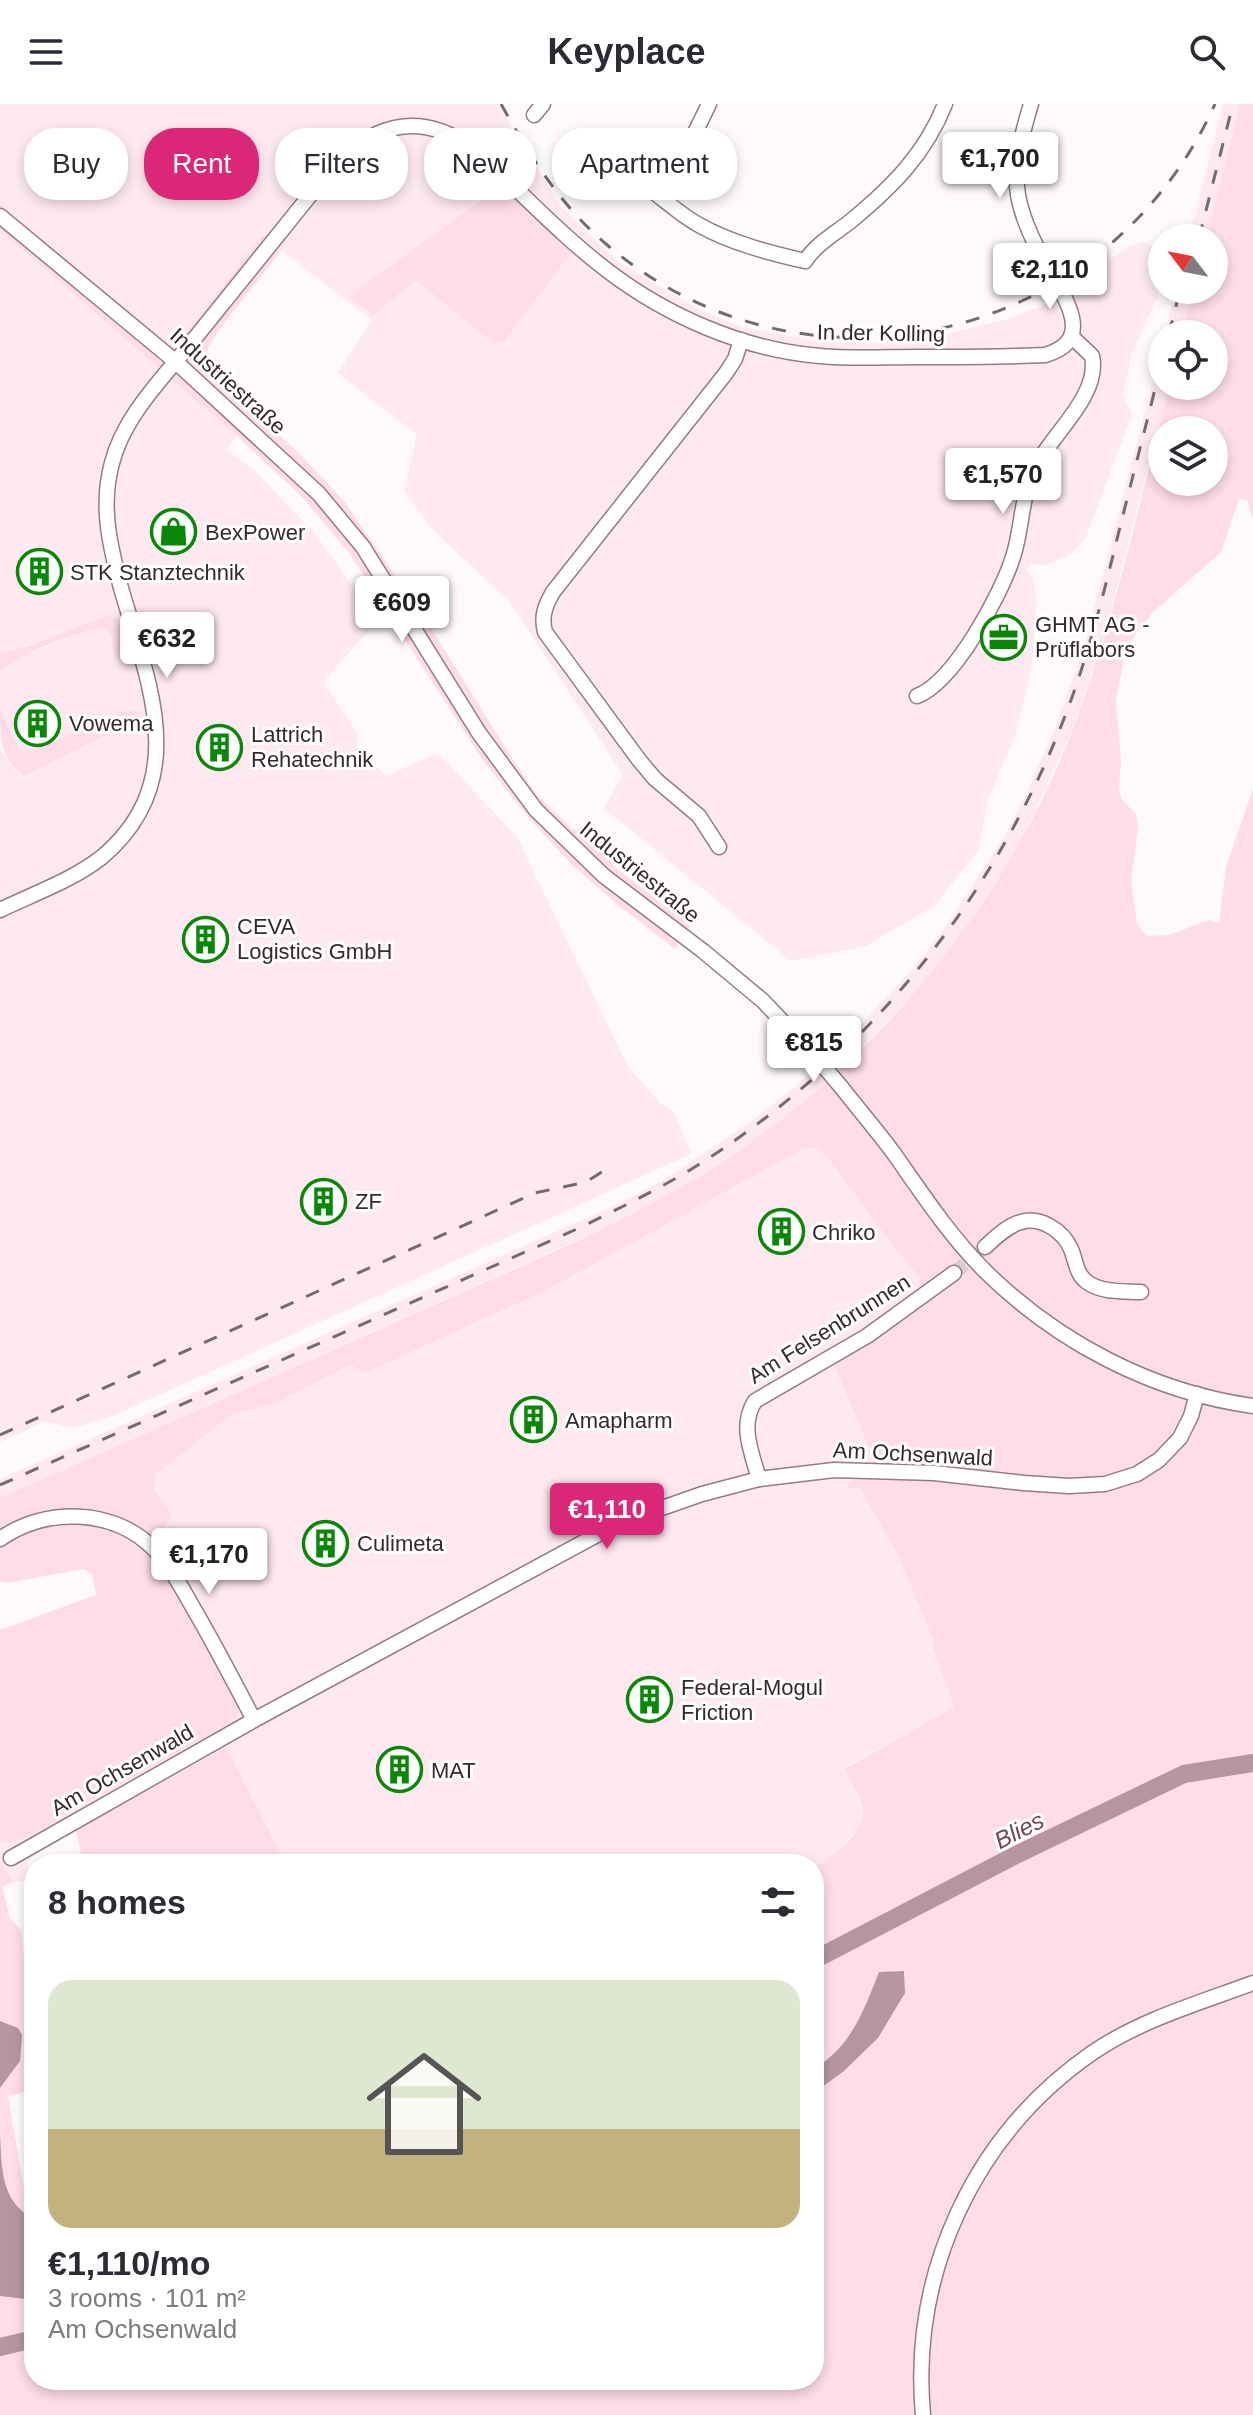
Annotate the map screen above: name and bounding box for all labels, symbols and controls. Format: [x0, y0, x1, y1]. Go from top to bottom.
icon: menu [24, 30, 68, 74]
icon: search [1185, 30, 1229, 74]
text: Keyplace [547, 31, 706, 72]
chip: Buy [24, 128, 128, 200]
chip: Rent [144, 128, 259, 200]
chip: Filters [275, 128, 408, 200]
chip: New [424, 128, 536, 200]
chip: Apartment [552, 128, 737, 200]
pin: €1,700 [935, 132, 1065, 200]
text: €1,700 [960, 143, 1040, 173]
north arrow [1148, 224, 1228, 304]
map controls [1148, 224, 1228, 496]
pin: €2,110 [985, 243, 1115, 311]
text: €2,110 [1011, 254, 1089, 284]
street label: In der Kolling [817, 319, 945, 347]
button: locate [1148, 320, 1228, 400]
street label: Industriestraße [165, 323, 291, 439]
button: layers [1148, 416, 1228, 496]
pin: €1,570 [938, 448, 1068, 516]
text: €1,570 [963, 459, 1043, 489]
shop icon: BexPower [150, 508, 198, 556]
place label: BexPower [205, 520, 305, 545]
building icon: STK Stanztechnik [15, 548, 63, 596]
place label: STK Stanztechnik [70, 560, 246, 585]
pin: €609 [355, 576, 449, 644]
text: €609 [373, 587, 431, 617]
pin: €632 [120, 612, 214, 680]
place label: GHMT AG - Prüflabors [1035, 612, 1150, 662]
office icon: GHMT AG - Prüflabors [980, 613, 1028, 661]
text: €632 [138, 623, 196, 653]
building icon: Vowema [14, 699, 62, 747]
place label: Vowema [69, 711, 154, 736]
place label: Lattrich Rehatechnik [251, 722, 374, 772]
building icon: Lattrich Rehatechnik [196, 723, 244, 771]
street label: Industriestraße [575, 816, 705, 928]
place label: CEVA Logistics GmbH [237, 914, 392, 964]
building icon: CEVA Logistics GmbH [182, 915, 230, 963]
pin: €815 [767, 1016, 861, 1084]
text: €815 [785, 1027, 843, 1057]
building icon: ZF [300, 1177, 348, 1225]
place label: ZF [355, 1189, 382, 1214]
building icon: Chriko [757, 1208, 805, 1256]
place label: Chriko [812, 1220, 876, 1245]
street label: Am Felsenbrunnen [744, 1269, 914, 1389]
building icon: Amapharm [510, 1396, 558, 1444]
place label: Amapharm [565, 1408, 673, 1433]
street label: Am Ochsenwald [832, 1437, 994, 1471]
pin: €1,110 [542, 1483, 672, 1551]
text: €1,110 [568, 1494, 646, 1524]
building icon: Culimeta [302, 1519, 350, 1567]
pin: €1,170 [144, 1528, 274, 1596]
place label: Culimeta [357, 1531, 445, 1556]
text: €1,170 [169, 1539, 249, 1569]
place label: Federal-Mogul Friction [681, 1675, 823, 1725]
building icon: Federal-Mogul Friction [626, 1676, 674, 1724]
street label: Am Ochsenwald [46, 1719, 198, 1821]
building icon: MAT [376, 1746, 424, 1794]
place label: MAT [431, 1758, 476, 1783]
water label: Blies [990, 1806, 1048, 1854]
icon: filters [756, 1880, 800, 1924]
text: 8 homes [48, 1883, 186, 1921]
icon: home [352, 2032, 496, 2176]
text: €1,110/mo [48, 2244, 211, 2282]
text: 3 rooms · 101 m² [48, 2283, 246, 2313]
text: Am Ochsenwald [48, 2314, 237, 2344]

